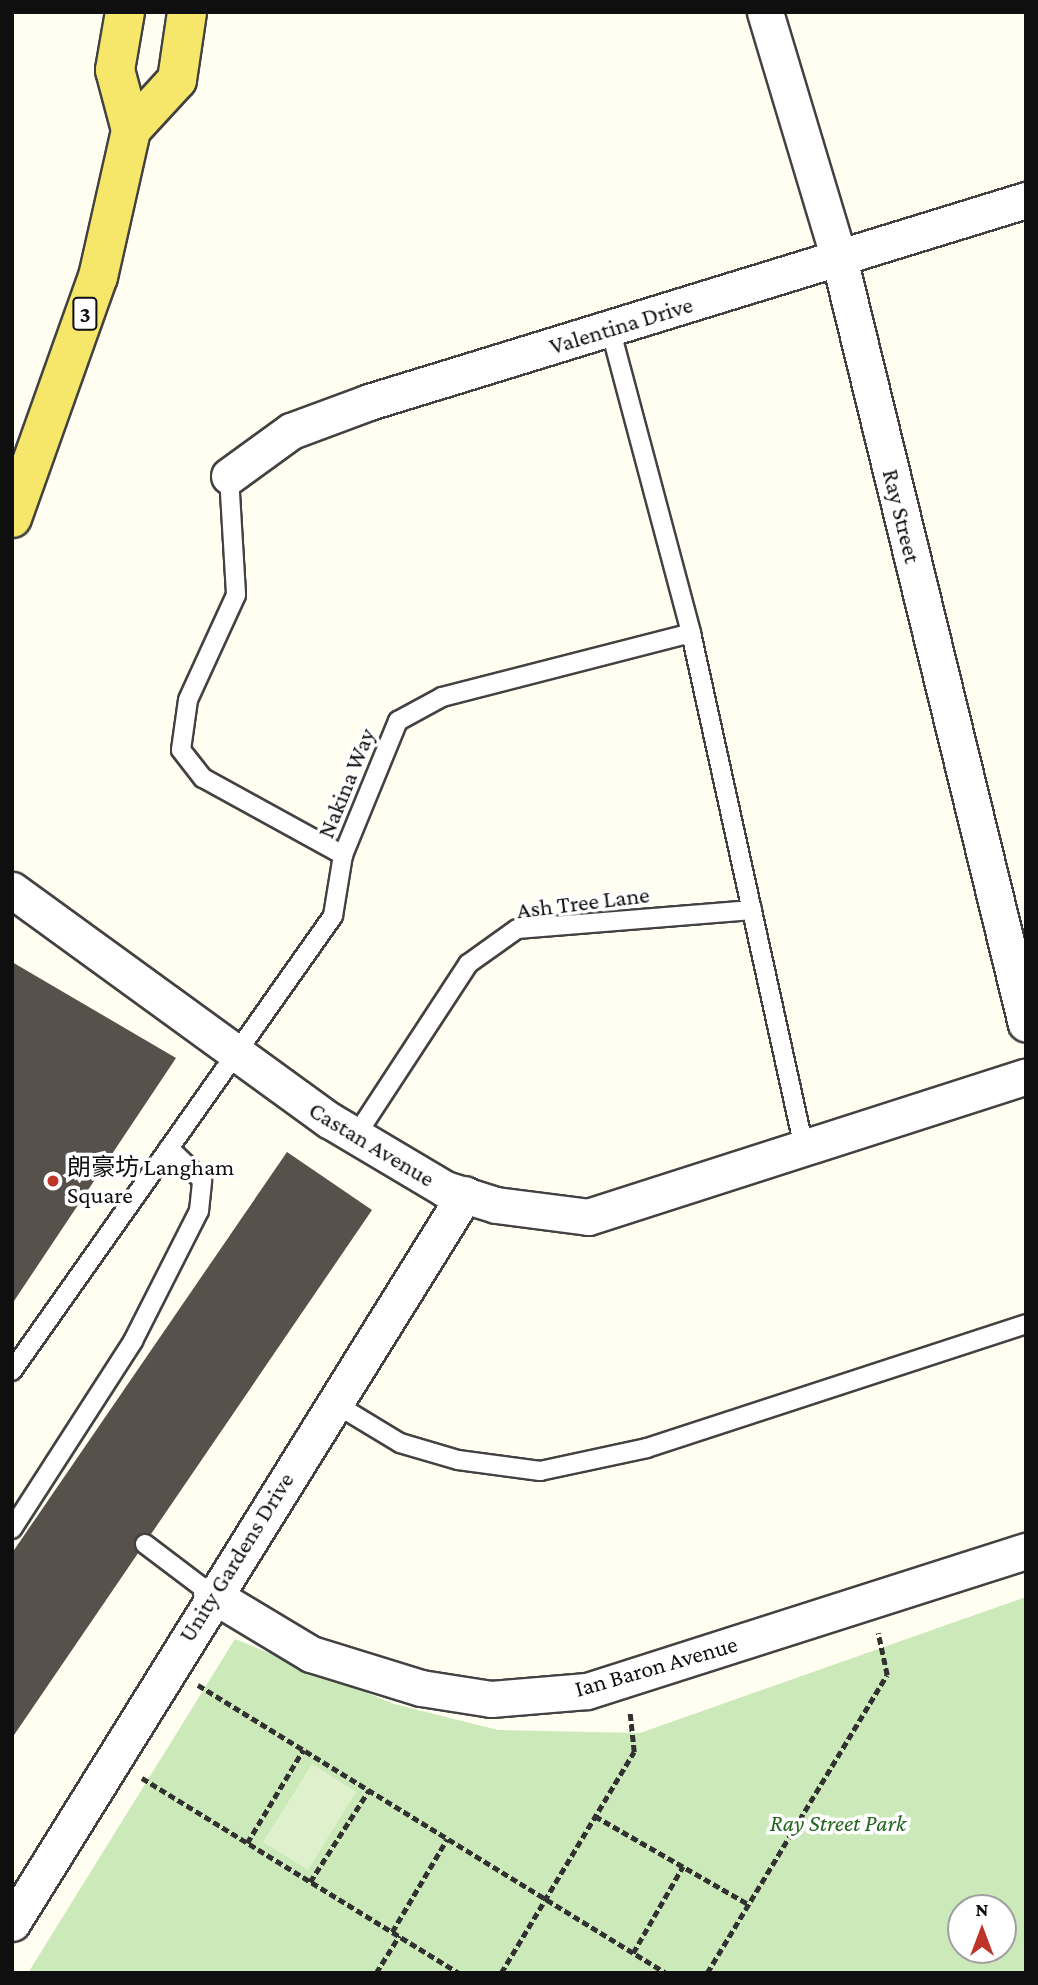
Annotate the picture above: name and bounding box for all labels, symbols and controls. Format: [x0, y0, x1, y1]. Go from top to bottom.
street label: Valentina Drive [546, 290, 696, 360]
road number: 3 [71, 294, 99, 334]
street label: Ray Street [876, 466, 928, 566]
street label: Nakina Way [311, 724, 381, 842]
street label: Ash Tree Lane [515, 880, 651, 924]
street label: Castan Avenue [304, 1095, 440, 1193]
place label: 朗豪坊 Langham Square [67, 1153, 234, 1209]
marker: 朗豪坊 Langham Square [45, 1173, 61, 1189]
street label: Unity Gardens Drive [172, 1467, 300, 1647]
street label: Ian Baron Avenue [571, 1629, 741, 1703]
park label: Ray Street Park [770, 1809, 906, 1837]
north arrow [947, 1894, 1017, 1964]
text: N [976, 1899, 988, 1920]

